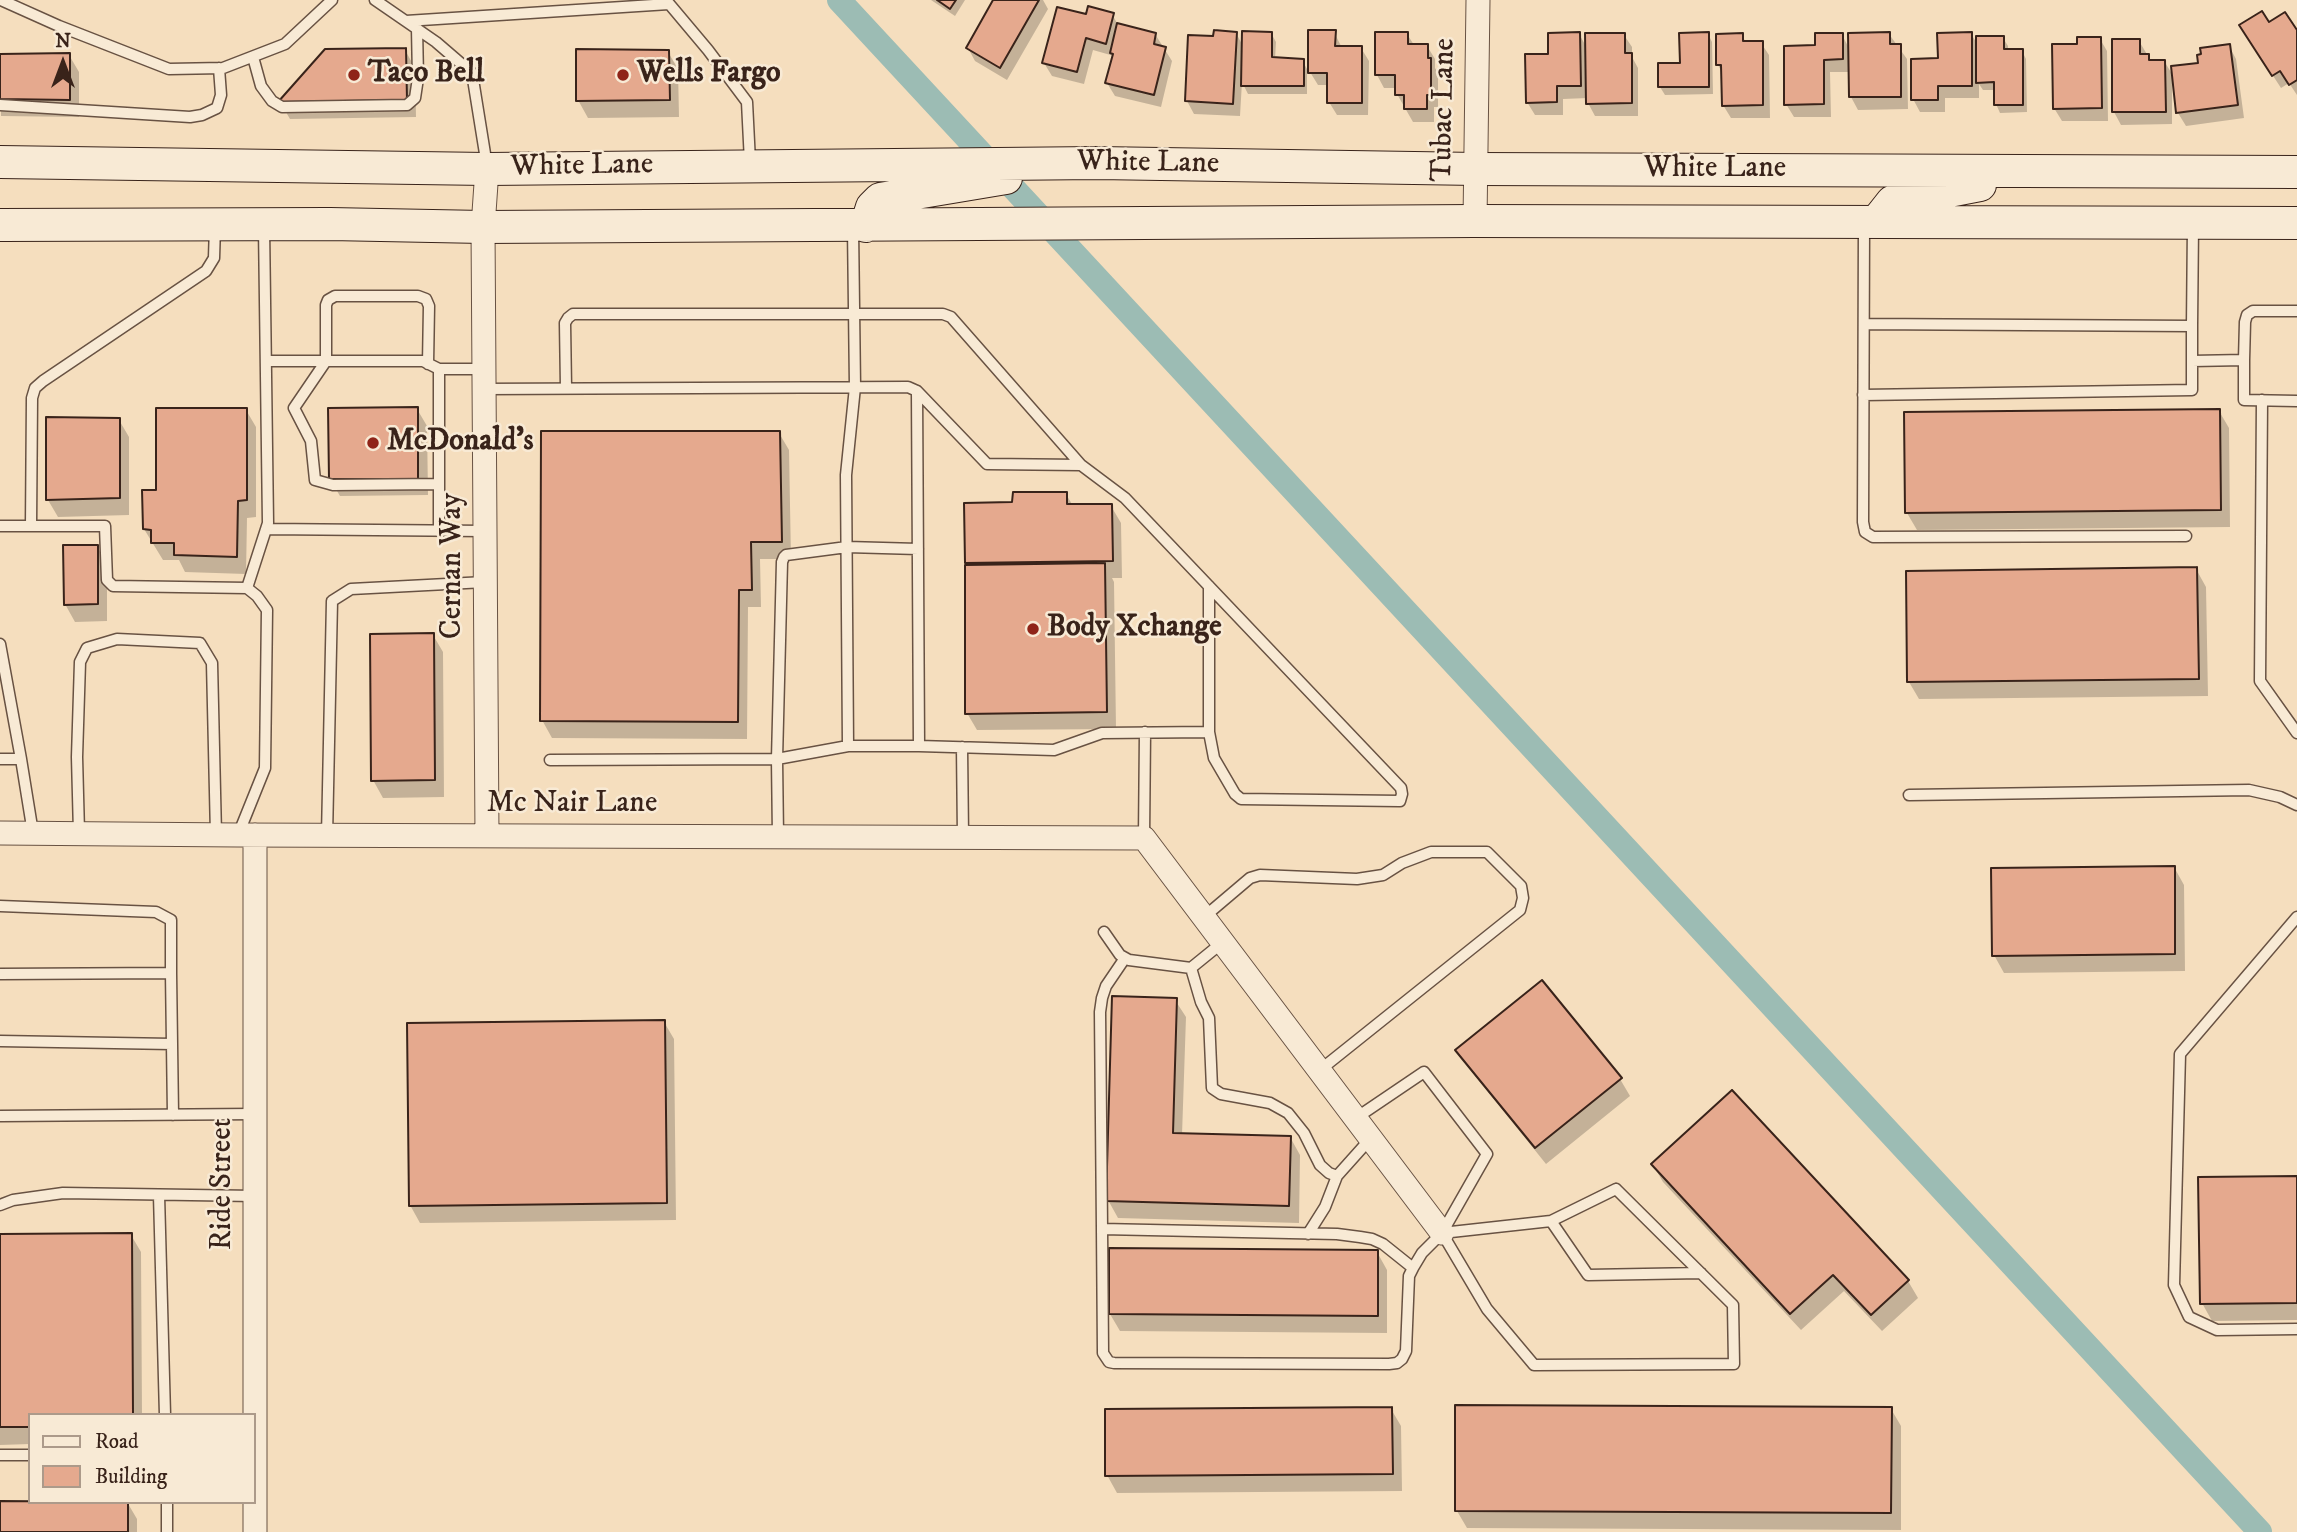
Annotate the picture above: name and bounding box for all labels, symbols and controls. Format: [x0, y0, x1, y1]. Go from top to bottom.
north arrow [28, 28, 98, 98]
text: N [55, 30, 71, 53]
street label: Tubac Lane [1426, 38, 1464, 182]
place label: Taco Bell [368, 57, 484, 93]
place label: Wells Fargo [637, 57, 781, 93]
marker: Taco Bell [346, 67, 362, 83]
marker: Wells Fargo [615, 67, 631, 83]
street label: White Lane [1076, 145, 1220, 183]
street label: White Lane [510, 148, 654, 186]
street label: White Lane [1644, 152, 1786, 188]
place label: McDonald's [387, 425, 534, 461]
marker: McDonald's [365, 435, 381, 451]
street label: Cernan Way [436, 493, 472, 639]
place label: Body Xchange [1047, 611, 1222, 647]
marker: Body Xchange [1025, 621, 1041, 637]
street label: Mc Nair Lane [487, 787, 657, 823]
street label: Ride Street [206, 1118, 242, 1250]
legend [28, 1413, 256, 1504]
text: Road [95, 1429, 139, 1455]
text: Building [95, 1464, 167, 1490]

